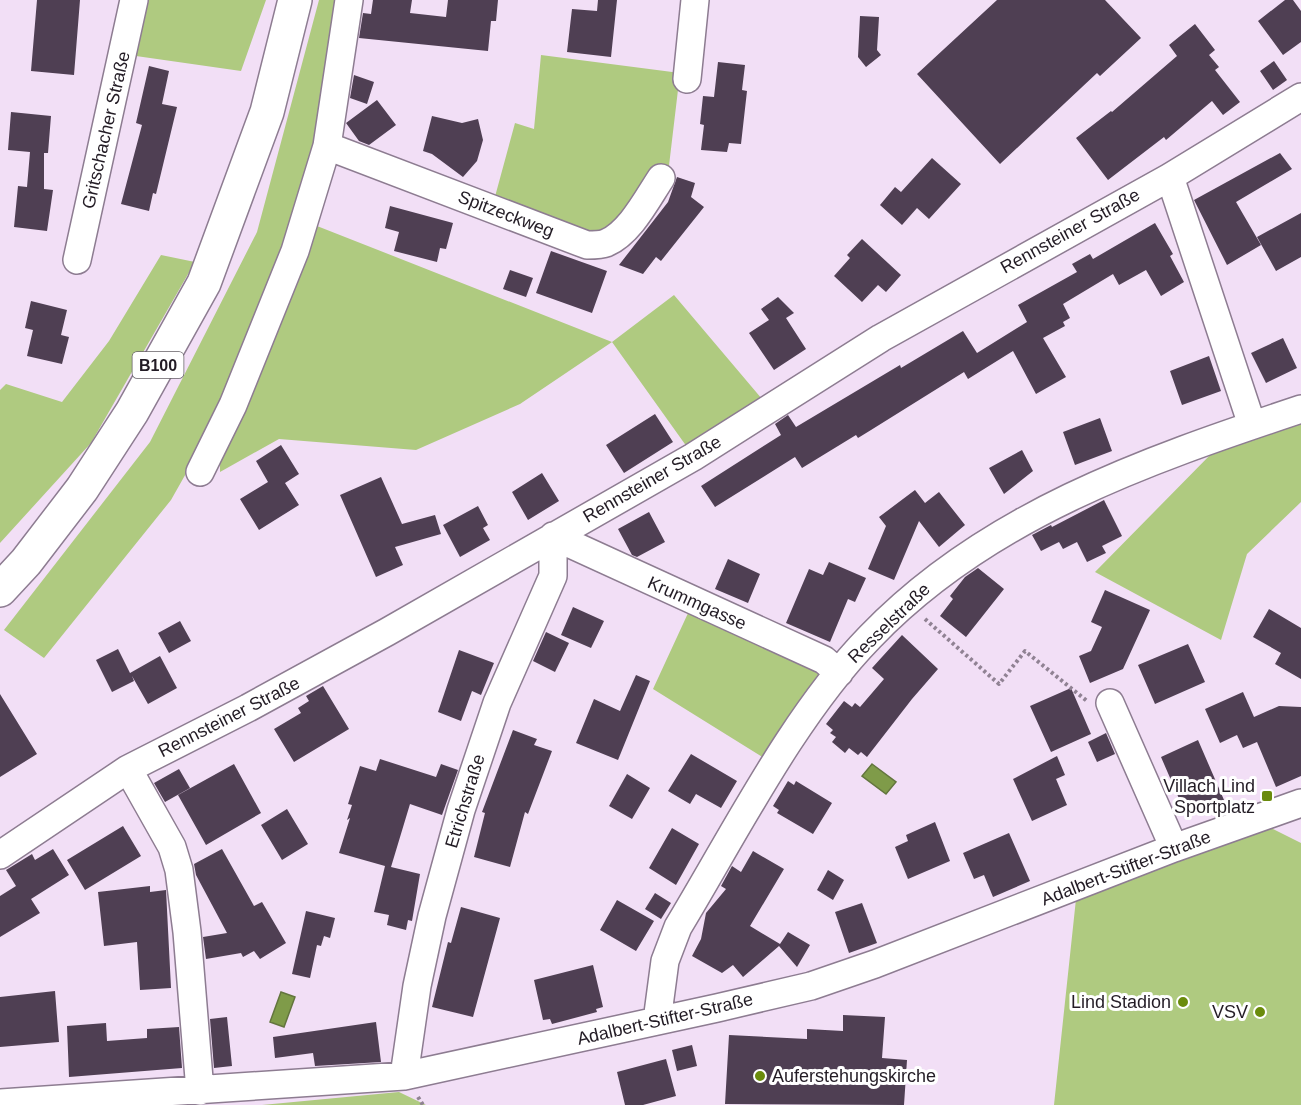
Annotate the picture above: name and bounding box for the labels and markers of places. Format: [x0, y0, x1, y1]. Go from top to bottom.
place label: Villach Lind Sportplatz [1163, 776, 1255, 817]
marker: Villach Lind Sportplatz [1260, 789, 1274, 803]
place label: Lind Stadion [1071, 992, 1171, 1012]
marker: Lind Stadion [1176, 995, 1190, 1009]
place label: VSV [1212, 1002, 1248, 1022]
marker: VSV [1253, 1005, 1267, 1019]
place label: Auferstehungskirche [772, 1066, 936, 1086]
marker: Auferstehungskirche [753, 1069, 767, 1083]

